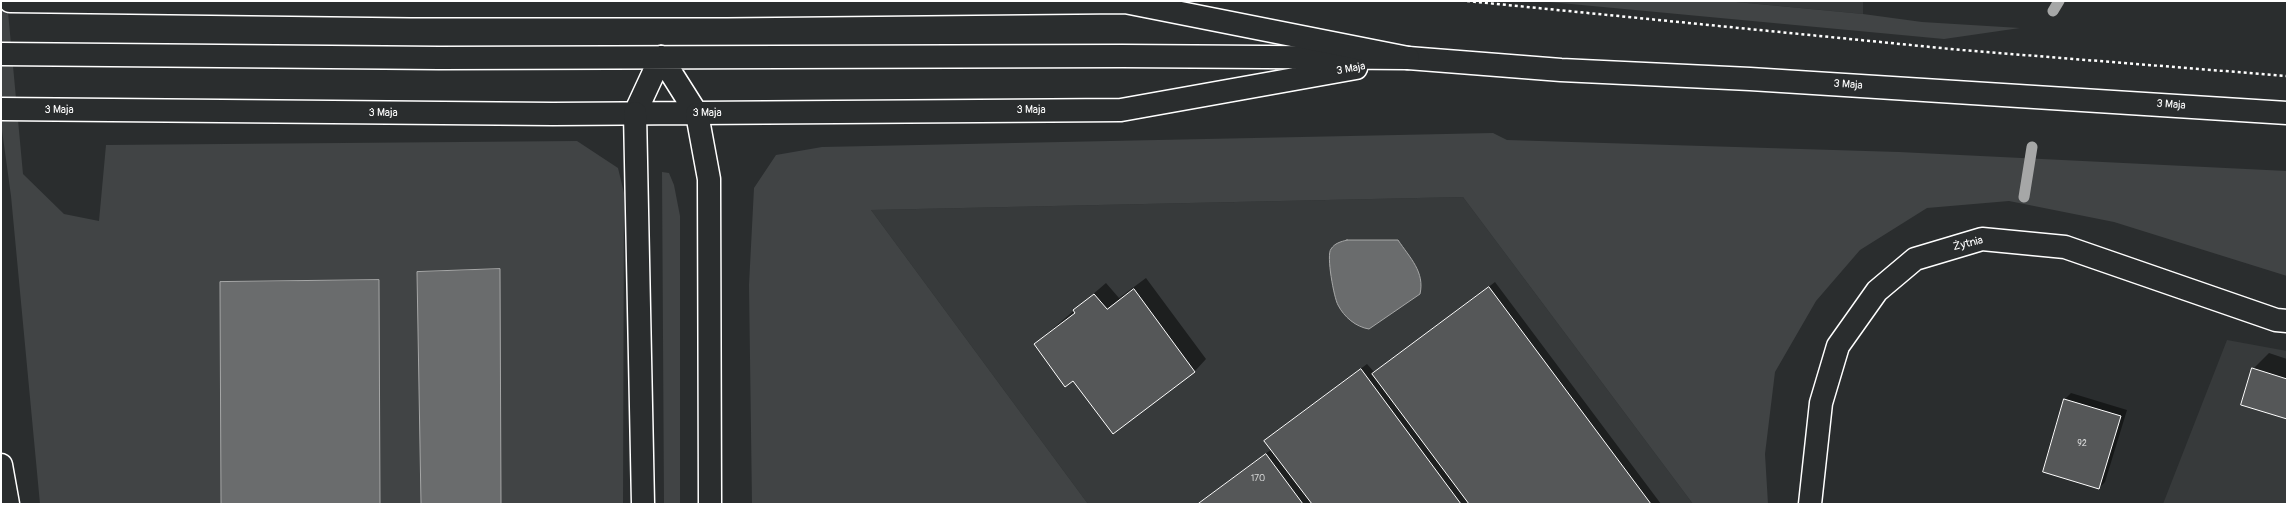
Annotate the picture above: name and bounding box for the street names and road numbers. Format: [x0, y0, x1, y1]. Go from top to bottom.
street label: 3 Maja [1335, 60, 1367, 78]
street label: 3 Maja [1833, 77, 1863, 93]
street label: 3 Maja [2156, 97, 2186, 113]
street label: 3 Maja [44, 103, 74, 117]
street label: 3 Maja [1016, 103, 1046, 117]
street label: 3 Maja [368, 106, 398, 120]
street label: 3 Maja [692, 106, 722, 120]
street label: Żytnia [1952, 234, 1984, 254]

